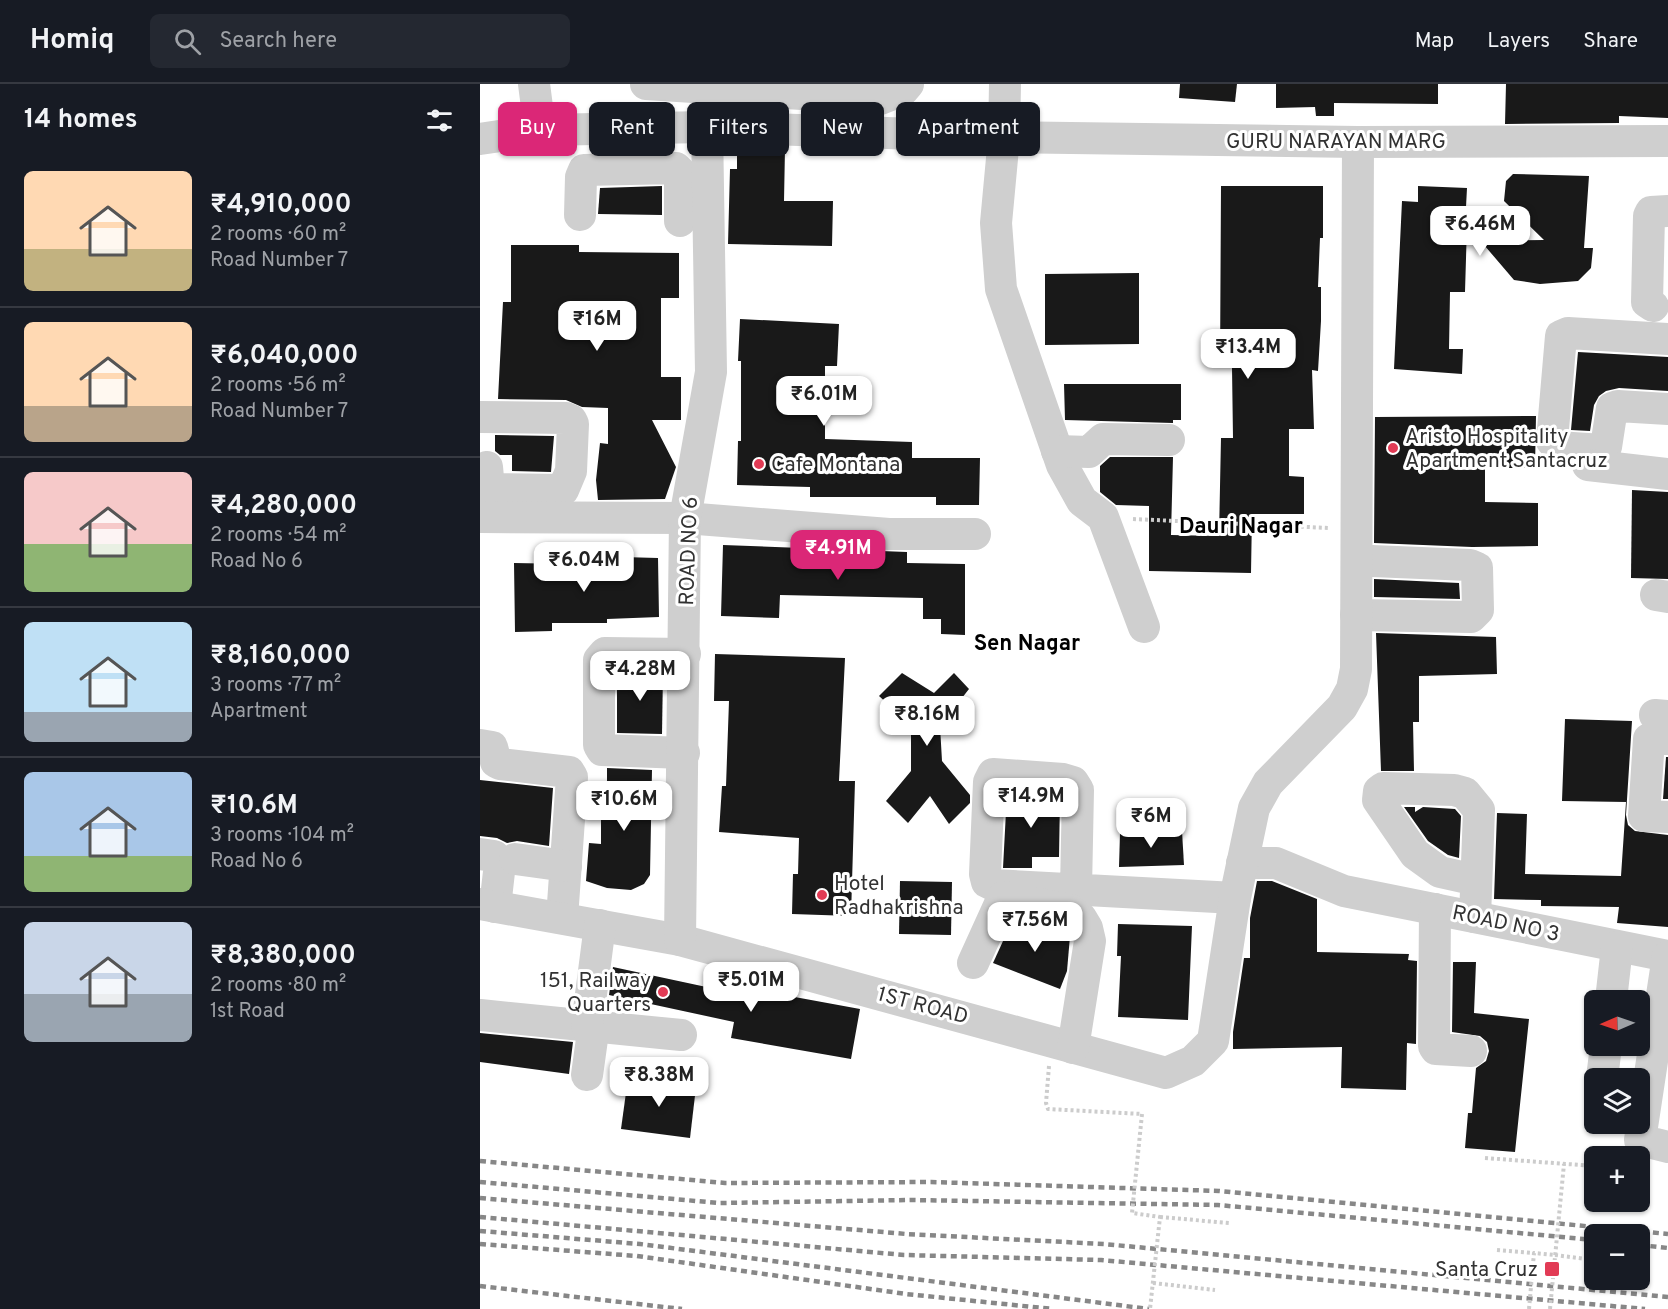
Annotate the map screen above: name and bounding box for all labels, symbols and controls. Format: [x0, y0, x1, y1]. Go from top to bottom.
search box [150, 14, 570, 68]
text: Homiq [30, 23, 114, 59]
icon: search [171, 25, 204, 58]
text: Search here [219, 28, 337, 55]
text: Map [1415, 28, 1454, 55]
text: Layers [1487, 28, 1550, 55]
text: Share [1583, 28, 1638, 55]
chip: Buy [498, 102, 577, 156]
chip: Rent [589, 102, 675, 156]
chip: Filters [687, 102, 789, 156]
chip: New [801, 102, 884, 156]
chip: Apartment [896, 102, 1040, 156]
text: 14 homes [24, 104, 138, 137]
icon: filters [423, 104, 456, 137]
street label: GURU NARAYAN MARG [1226, 129, 1446, 156]
text: ₹4,910,000 [210, 189, 352, 222]
icon: home [72, 195, 144, 267]
pin: ₹6.46M [1431, 206, 1529, 257]
text: ₹6.46M [1444, 212, 1516, 238]
text: 2 rooms · 60 m² [210, 222, 346, 248]
text: Road Number 7 [210, 248, 348, 274]
pin: ₹16M [561, 301, 633, 352]
text: ₹16M [572, 307, 622, 333]
pin: ₹13.4M [1199, 329, 1297, 380]
text: ₹13.4M [1215, 335, 1281, 361]
text: ₹6,040,000 [210, 340, 358, 373]
icon: home [72, 346, 144, 418]
text: 2 rooms · 56 m² [210, 373, 346, 399]
pin: ₹6.01M [775, 376, 873, 427]
text: ₹6.01M [790, 382, 858, 408]
text: Road Number 7 [210, 399, 348, 425]
place label: Aristo Hospitality Apartment Santacruz [1405, 424, 1608, 475]
marker: Aristo Hospitality Apartment Santacruz [1386, 441, 1400, 455]
place label: Cafe Montana [771, 452, 900, 479]
marker: Cafe Montana [752, 457, 766, 471]
text: ₹4,280,000 [210, 490, 357, 523]
icon: home [72, 496, 144, 568]
street label: ROAD NO 6 [674, 496, 705, 606]
district label: Dauri Nagar [1179, 514, 1303, 541]
text: 2 rooms · 54 m² [210, 523, 347, 549]
pin: ₹4.91M [789, 530, 887, 581]
text: ₹4.91M [804, 536, 872, 562]
pin: ₹6.04M [535, 542, 633, 593]
text: ₹6.04M [548, 548, 620, 574]
text: Road No 6 [210, 549, 303, 575]
district label: Sen Nagar [974, 631, 1080, 658]
text: ₹8,160,000 [210, 640, 351, 673]
icon: home [72, 646, 144, 718]
pin: ₹4.28M [591, 651, 689, 702]
text: ₹4.28M [604, 657, 676, 683]
text: 3 rooms · 77 m² [210, 673, 341, 699]
pin: ₹8.16M [878, 696, 976, 747]
text: Apartment [210, 699, 308, 725]
text: ₹8.16M [894, 702, 960, 728]
pin: ₹14.9M [982, 778, 1080, 829]
pin: ₹10.6M [575, 781, 673, 832]
text: ₹14.9M [997, 784, 1065, 810]
text: ₹10.6M [590, 787, 658, 813]
text: ₹10.6M [210, 790, 298, 823]
icon: home [72, 796, 144, 868]
pin: ₹6M [1122, 798, 1180, 849]
text: ₹6M [1130, 804, 1172, 830]
text: 3 rooms · 104 m² [210, 823, 354, 849]
text: Road No 6 [210, 849, 303, 875]
place label: Hotel Radhakrishna [834, 871, 964, 922]
marker: Hotel Radhakrishna [815, 888, 829, 902]
street label: ROAD NO 3 [1450, 900, 1562, 949]
pin: ₹7.56M [986, 902, 1084, 953]
text: ₹7.56M [1002, 908, 1068, 934]
text: ₹8,380,000 [210, 940, 356, 973]
icon: home [72, 946, 144, 1018]
pin: ₹5.01M [702, 962, 800, 1013]
place label: 151, Railway Quarters [540, 968, 651, 1019]
text: ₹5.01M [717, 968, 785, 994]
text: 2 rooms · 80 m² [210, 973, 346, 999]
street label: 1ST ROAD [874, 981, 971, 1032]
marker: 151, Railway Quarters [656, 985, 670, 999]
north arrow [1584, 990, 1650, 1056]
map controls [1584, 990, 1650, 1290]
text: 1st Road [210, 999, 285, 1025]
pin: ₹8.38M [610, 1057, 708, 1108]
text: ₹8.38M [624, 1063, 694, 1089]
button: layers [1584, 1068, 1650, 1134]
button: + [1584, 1146, 1650, 1212]
button: − [1584, 1224, 1650, 1290]
place label: Santa Cruz [1435, 1257, 1538, 1284]
marker: Santa Cruz [1543, 1260, 1561, 1278]

